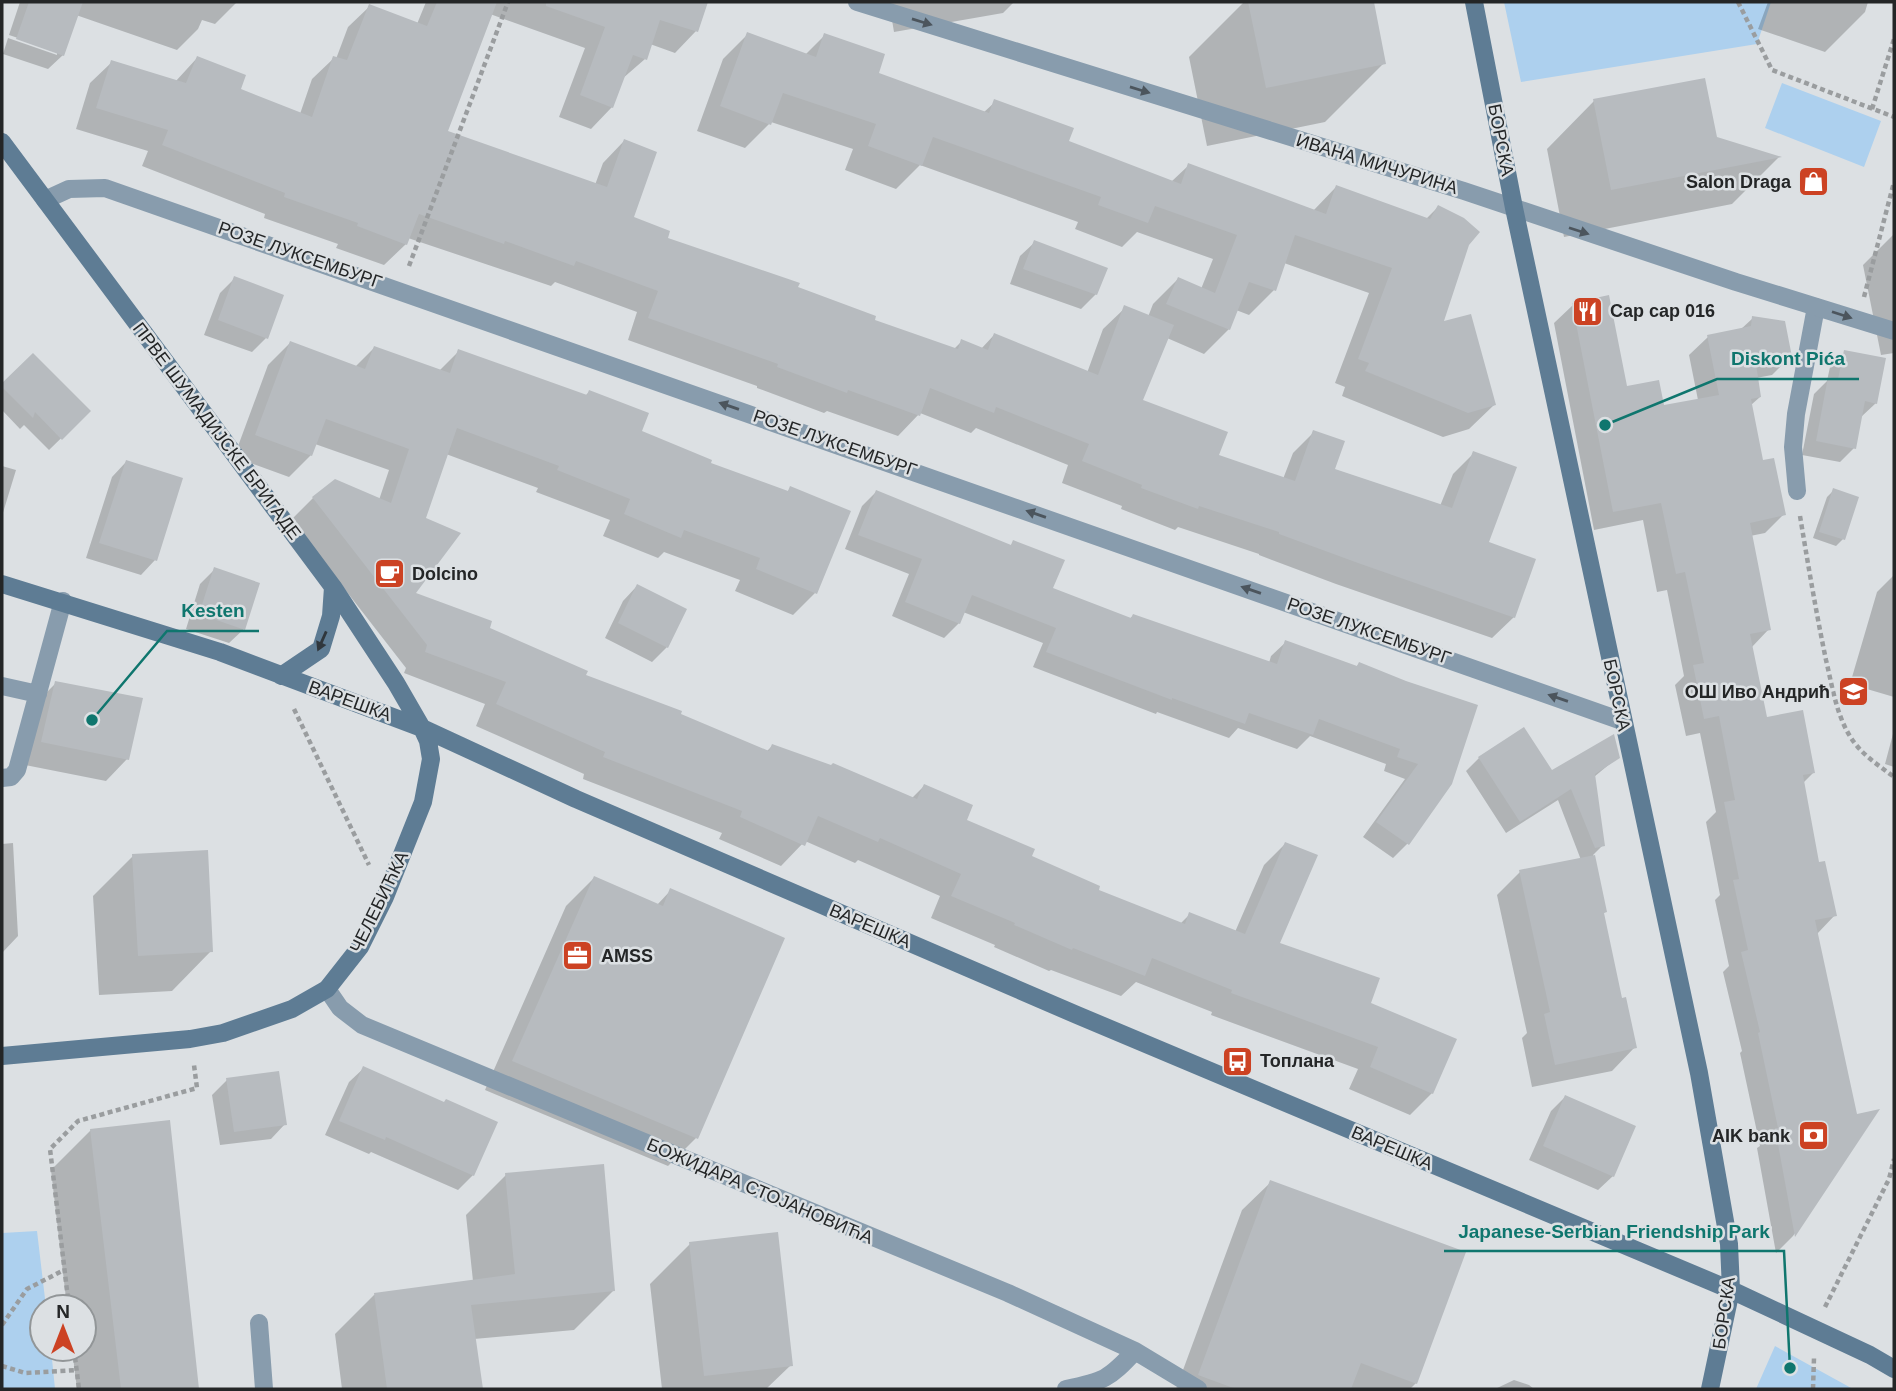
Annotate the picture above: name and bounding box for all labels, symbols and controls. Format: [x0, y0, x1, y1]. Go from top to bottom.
one-way arrow [912, 17, 933, 28]
one-way arrow [1129, 85, 1150, 96]
street label: БОРСКА [1484, 102, 1518, 178]
street label: ИВАНА МИЧУРИНА [1294, 130, 1460, 198]
shop icon: Salon Draga [1797, 165, 1831, 199]
place label: Salon Draga [1686, 172, 1792, 192]
street label: РОЗЕ ЛУКСЕМБУРГ [216, 218, 385, 292]
one-way arrow [1568, 226, 1589, 237]
restaurant icon: Cap cap 016 [1570, 294, 1604, 328]
place label: Cap cap 016 [1610, 301, 1715, 321]
one-way arrow [1832, 311, 1853, 321]
street label: ПРВЕ ШУМАДИЈСКЕ БРИГАДЕ [129, 319, 305, 543]
callout: Diskont Pića [1717, 339, 1859, 379]
text: Diskont Pića [1731, 348, 1845, 369]
one-way arrow [719, 400, 740, 411]
street label: РОЗЕ ЛУКСЕМБУРГ [751, 406, 920, 480]
one-way arrow [1026, 508, 1047, 519]
cafe icon: Dolcino [372, 557, 406, 591]
place label: Dolcino [412, 564, 478, 584]
one-way arrow [1240, 584, 1261, 595]
callout: Kesten [167, 591, 259, 631]
street label: РОЗЕ ЛУКСЕМБУРГ [1285, 594, 1454, 668]
text: Kesten [181, 600, 245, 621]
one-way arrow [316, 631, 328, 651]
street label: БОРСКА [1600, 657, 1634, 733]
school or university icon: ОШ Иво Андрић [1836, 675, 1870, 709]
street label: ВАРЕШКА [306, 677, 394, 725]
place label: ОШ Иво Андрић [1685, 682, 1830, 702]
one-way arrow [1547, 692, 1568, 703]
street label: ЧЕЛЕБИЋКА [346, 848, 412, 956]
street label: ВАРЕШКА [826, 900, 914, 952]
office icon: AMSS [561, 939, 595, 973]
place label: AMSS [601, 946, 653, 966]
bus stop icon: Топлана [1220, 1044, 1254, 1078]
place label: Топлана [1260, 1051, 1335, 1071]
bank icon: AIK bank [1796, 1119, 1830, 1153]
street label: ВАРЕШКА [1348, 1122, 1436, 1174]
place label: AIK bank [1712, 1126, 1791, 1146]
street label: БОЖИДАРА СТОЈАНОВИЋА [644, 1134, 876, 1248]
callout: Japanese-Serbian Friendship Park [1444, 1211, 1784, 1251]
text: Japanese-Serbian Friendship Park [1458, 1221, 1770, 1242]
street label: БОРСКА [1709, 1276, 1739, 1350]
north arrow [28, 1293, 98, 1363]
text: N [56, 1301, 70, 1322]

